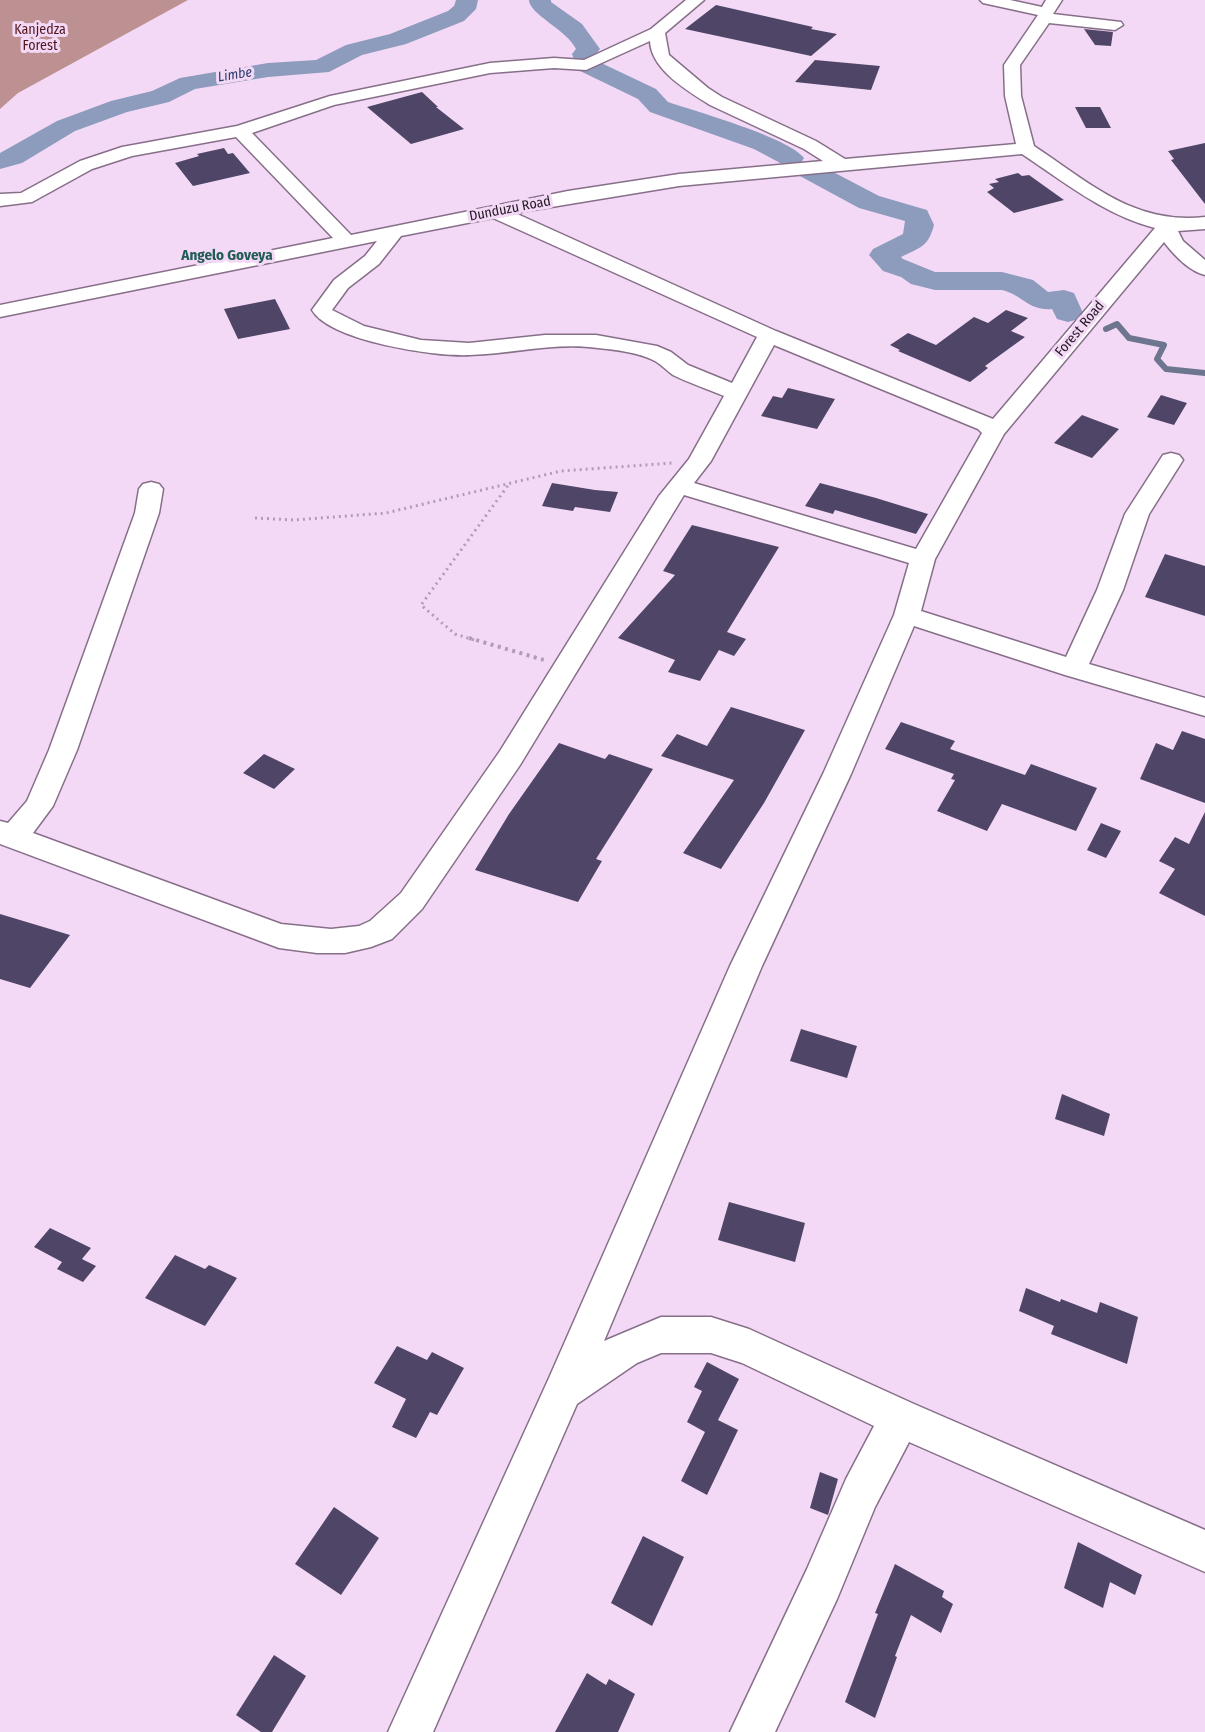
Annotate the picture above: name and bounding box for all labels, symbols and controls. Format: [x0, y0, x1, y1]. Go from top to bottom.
park label: Kanjedza Forest [14, 22, 66, 54]
water label: Limbe [217, 64, 253, 86]
street label: Dunduzu Road [468, 193, 552, 225]
district label: Angelo Goveya [181, 247, 273, 265]
street label: Forest Road [1052, 298, 1108, 360]

